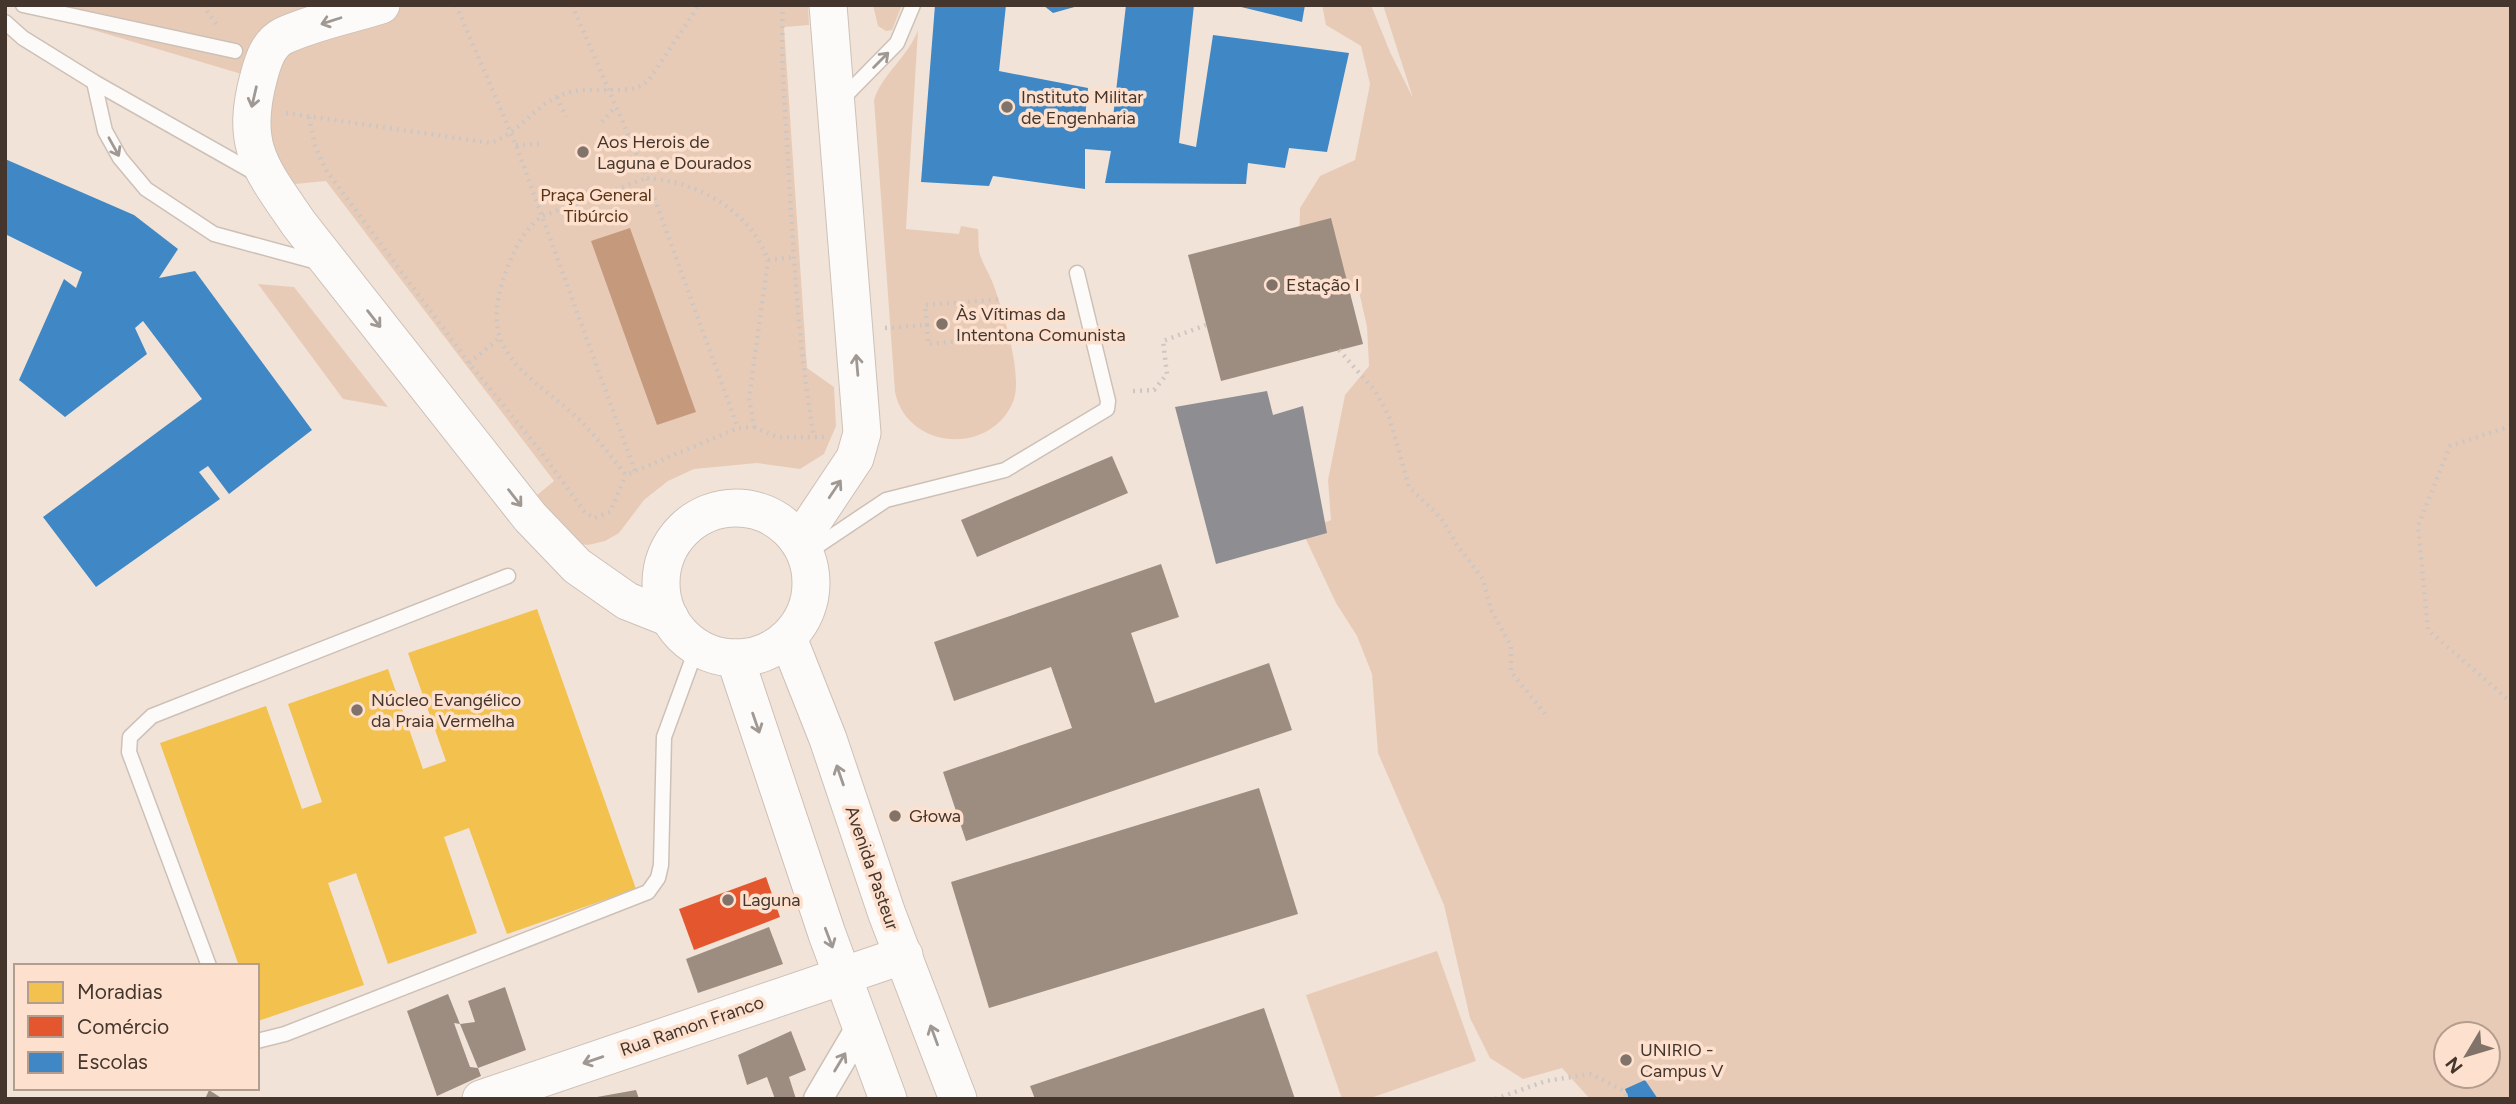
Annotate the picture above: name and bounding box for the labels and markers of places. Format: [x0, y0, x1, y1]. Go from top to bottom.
place label: Instituto Militar de Engenharia [1021, 86, 1143, 129]
marker: Instituto Militar de Engenharia [999, 99, 1015, 115]
place label: Aos Herois de Laguna e Dourados [597, 131, 752, 174]
marker: Aos Herois de Laguna e Dourados [575, 144, 591, 160]
place label: Estação I [1286, 274, 1360, 296]
marker: Estação I [1264, 277, 1280, 293]
place label: Às Vítimas da Intentona Comunista [956, 303, 1126, 346]
marker: Às Vítimas da Intentona Comunista [934, 316, 950, 332]
place label: Núcleo Evangélico da Praia Vermelha [371, 689, 521, 732]
marker: Núcleo Evangélico da Praia Vermelha [349, 702, 365, 718]
place label: Głowa [909, 805, 961, 827]
marker: Głowa [887, 808, 903, 824]
place label: Laguna [742, 889, 800, 911]
marker: Laguna [720, 892, 736, 908]
place label: UNIRIO - Campus V [1640, 1039, 1724, 1082]
marker: UNIRIO - Campus V [1618, 1052, 1634, 1068]

